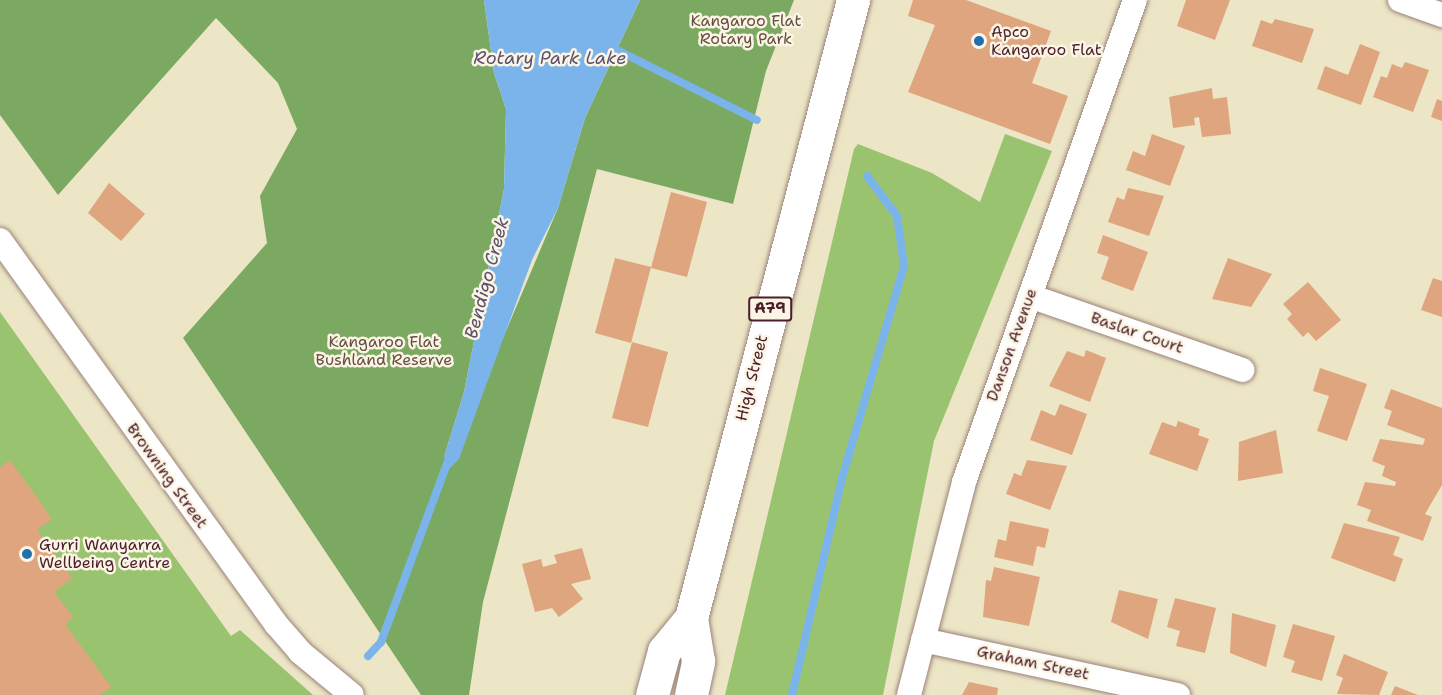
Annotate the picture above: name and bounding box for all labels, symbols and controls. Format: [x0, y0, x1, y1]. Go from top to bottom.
park label: Kangaroo Flat Rotary Park [691, 11, 801, 49]
place label: Apco Kangaroo Flat [991, 22, 1102, 60]
marker: Apco Kangaroo Flat [972, 34, 986, 48]
water label: Rotary Park Lake [473, 47, 627, 69]
water label: Bendigo Creek [460, 215, 514, 341]
street label: Danson Avenue [983, 286, 1041, 404]
road number: A79 [748, 297, 792, 321]
street label: Baslar Court [1088, 308, 1186, 358]
park label: Kangaroo Flat Bushland Reserve [316, 332, 452, 370]
street label: High Street [732, 333, 772, 423]
street label: Browning Street [122, 420, 212, 532]
place label: Gurri Wanyarra Wellbeing Centre [39, 535, 170, 573]
marker: Gurri Wanyarra Wellbeing Centre [20, 547, 34, 561]
street label: Graham Street [975, 642, 1091, 684]

